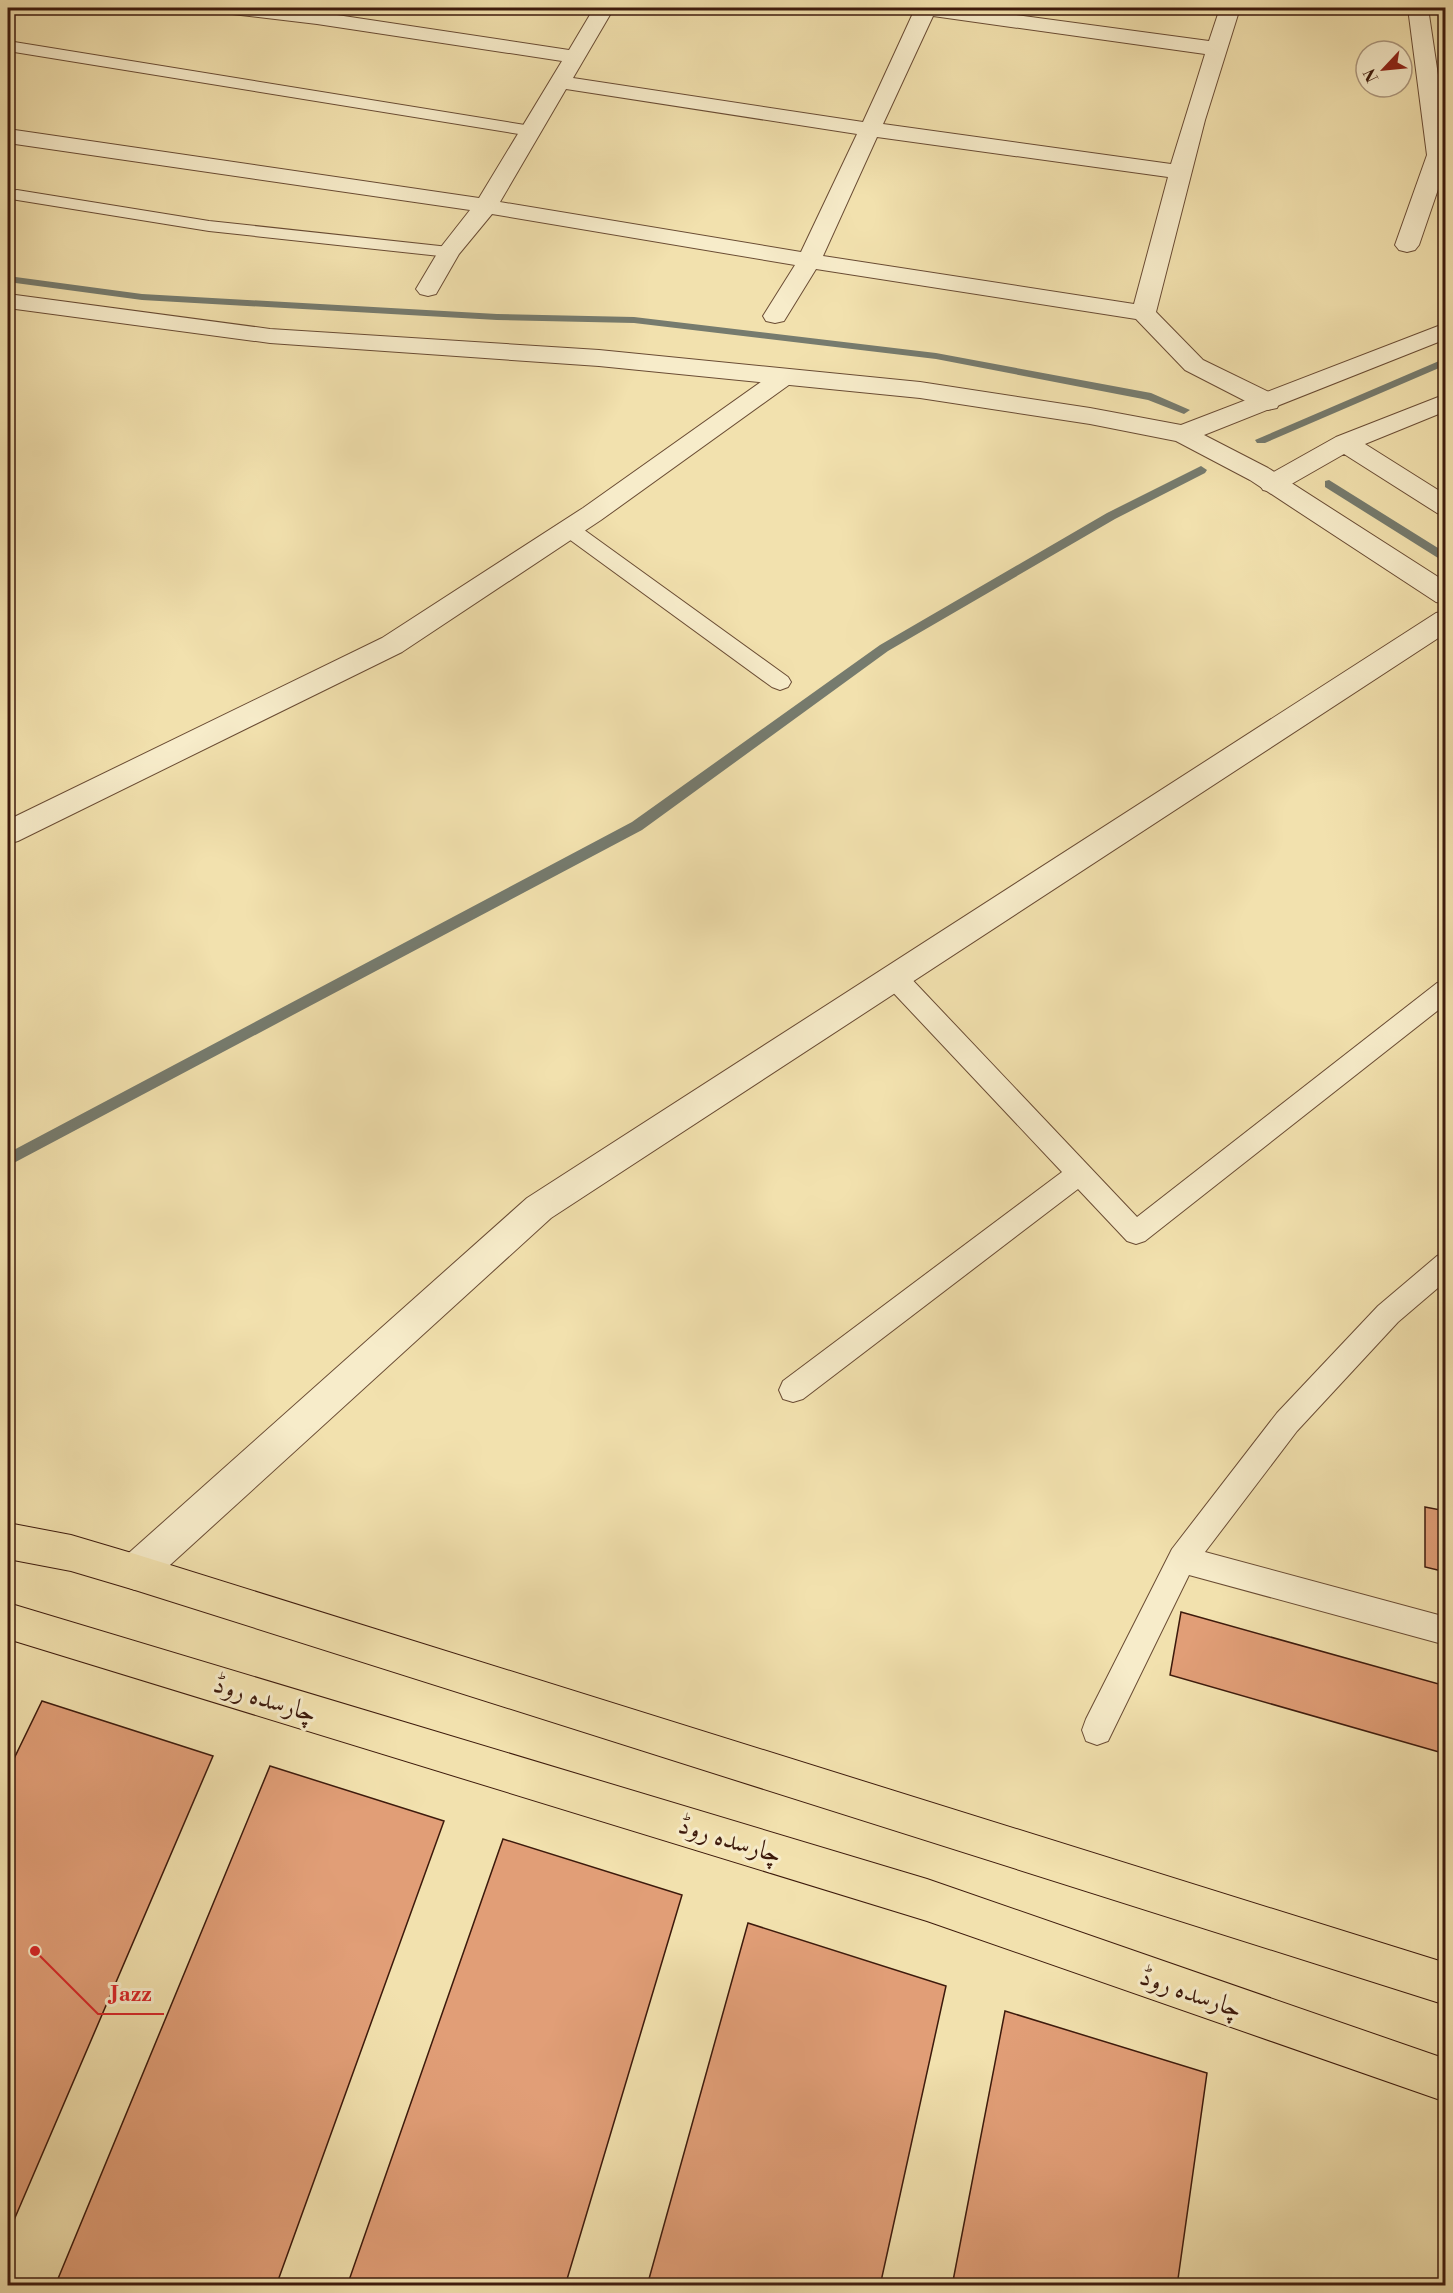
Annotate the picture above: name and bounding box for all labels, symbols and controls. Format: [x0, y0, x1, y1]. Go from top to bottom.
north arrow [1354, 39, 1414, 99]
text: N [1360, 65, 1383, 85]
street label: چارسدہ روڈ [209, 1668, 321, 1731]
street label: چارسدہ روڈ [674, 1809, 786, 1872]
street label: چارسدہ روڈ [1135, 1961, 1247, 2026]
callout: Jazz [98, 1974, 164, 2014]
text: Jazz [107, 1981, 152, 2008]

